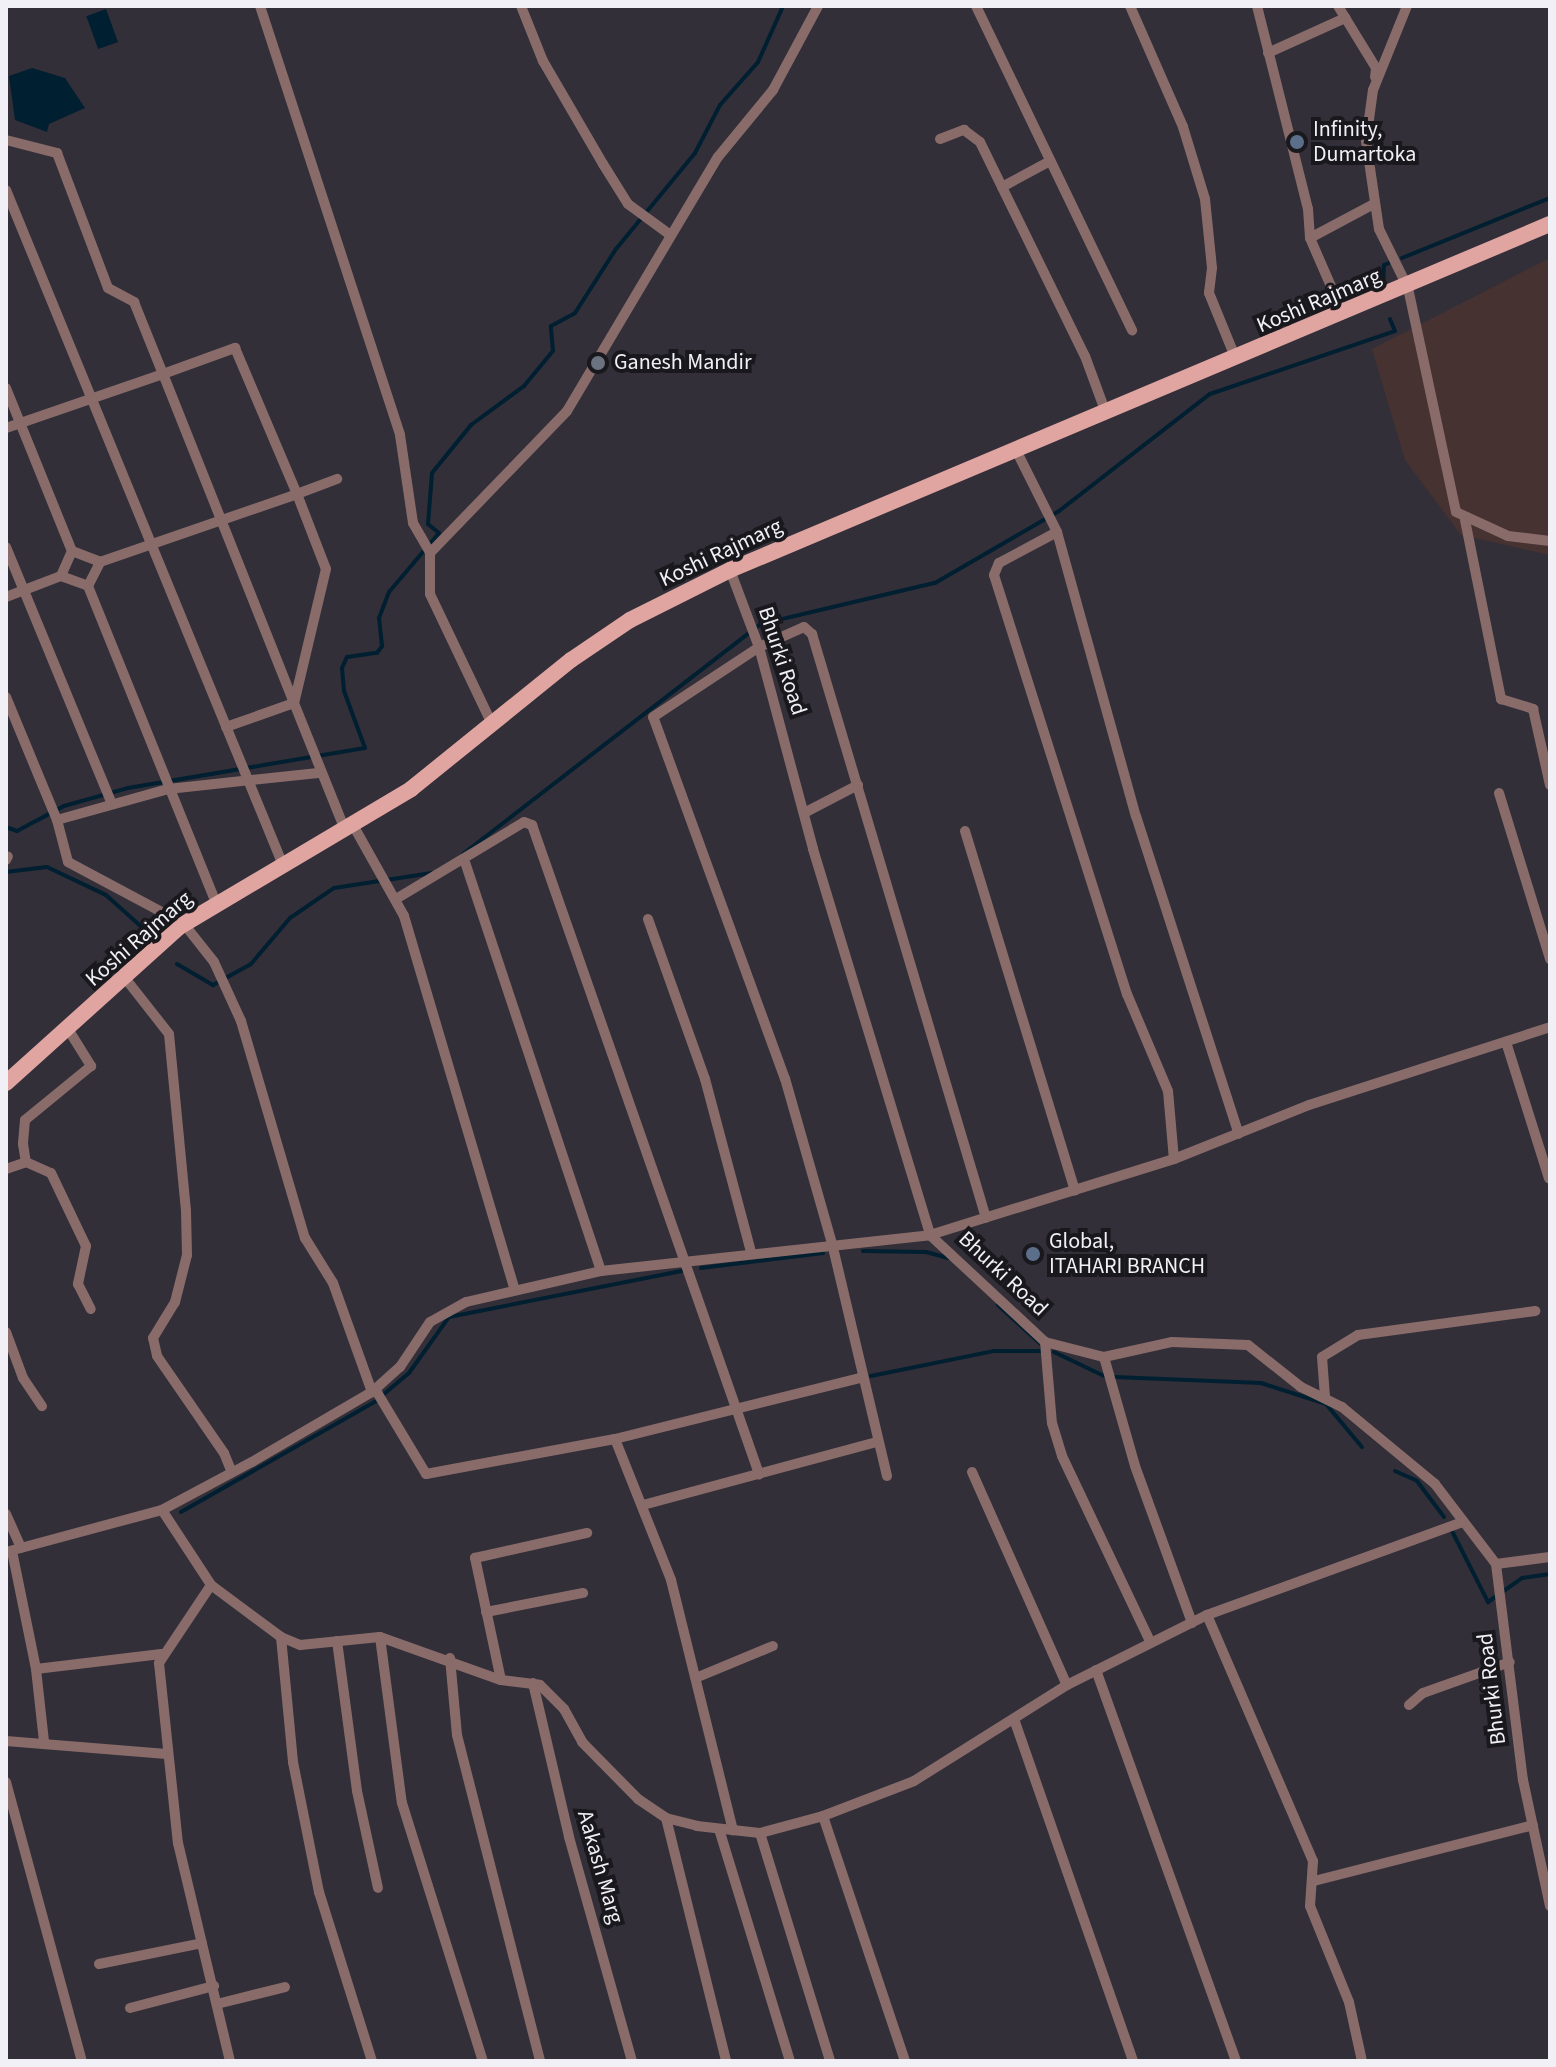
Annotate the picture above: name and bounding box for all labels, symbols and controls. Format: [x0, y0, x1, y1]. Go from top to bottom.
place label: Infinity, Dumartoka [1313, 116, 1416, 168]
marker: Infinity, Dumartoka [1288, 133, 1306, 151]
street label: Koshi Rajmarg [1253, 263, 1385, 339]
place label: Ganesh Mandir [614, 350, 752, 376]
marker: Ganesh Mandir [589, 354, 607, 372]
street label: Koshi Rajmarg [655, 513, 787, 593]
street label: Bhurki Road [752, 603, 812, 719]
street label: Koshi Rajmarg [80, 886, 198, 992]
street label: Bhurki Road [953, 1226, 1053, 1322]
place label: Global, ITAHARI BRANCH [1049, 1228, 1205, 1280]
marker: Global, ITAHARI BRANCH [1024, 1245, 1042, 1263]
street label: Bhurki Road [1472, 1632, 1512, 1746]
street label: Aakash Marg [571, 1807, 629, 1927]

